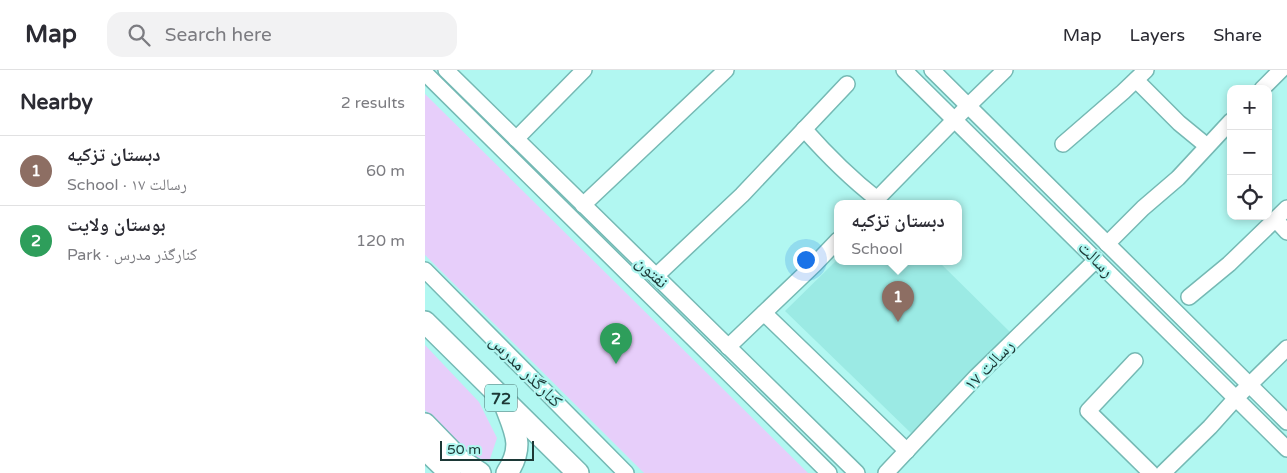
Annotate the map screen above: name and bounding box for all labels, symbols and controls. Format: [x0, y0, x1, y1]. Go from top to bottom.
search box [107, 12, 457, 57]
text: Map [25, 20, 77, 49]
icon: search [125, 21, 153, 49]
text: Search here [165, 24, 272, 46]
text: Map [1063, 24, 1102, 46]
text: Layers [1130, 24, 1185, 46]
text: Share [1213, 24, 1262, 46]
map controls [1227, 85, 1272, 220]
button: + [1227, 85, 1272, 130]
text: Nearby [20, 90, 93, 115]
text: 2 results [341, 93, 405, 113]
button: − [1227, 130, 1272, 175]
text: دبستان تزکیه [67, 144, 161, 166]
text: 1 [31, 161, 41, 181]
text: 60 m [366, 161, 405, 181]
text: School · رسالت ۱۷ [67, 175, 187, 195]
button: locate [1227, 175, 1272, 220]
popup [834, 200, 962, 265]
text: دبستان تزکیه [851, 210, 945, 232]
text: بوستان ولایت [67, 214, 165, 236]
text: 2 [31, 231, 41, 251]
text: 120 m [356, 231, 405, 251]
street label: رسالت [1073, 236, 1119, 282]
text: School [851, 239, 903, 259]
text: Park · کنارگذر مدرس [67, 245, 197, 265]
your location [793, 247, 819, 273]
street label: نفتون [631, 251, 673, 293]
pin: 1 [882, 281, 914, 322]
pin: 2 [600, 323, 632, 364]
street label: کنارگذر مدرس [485, 330, 567, 412]
street label: رسالت ۱۷ [959, 335, 1019, 395]
road number: 72 [485, 384, 517, 412]
scale bar [440, 438, 534, 461]
text: 50 m [447, 441, 481, 458]

